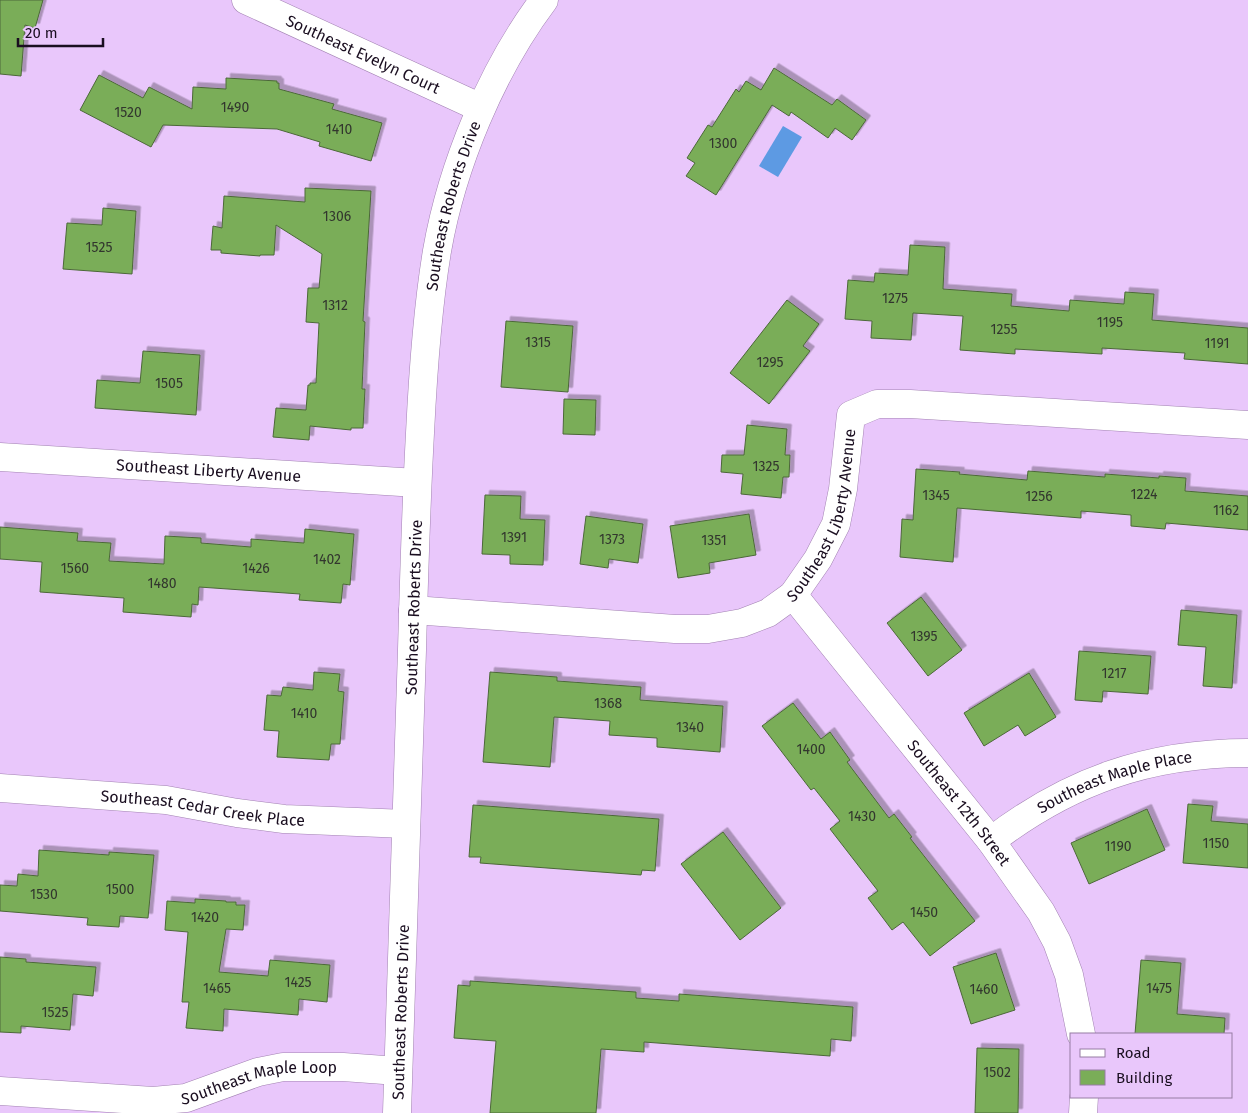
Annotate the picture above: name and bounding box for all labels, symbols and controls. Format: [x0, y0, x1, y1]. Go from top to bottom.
street label: Southeast Evelyn Court [283, 10, 443, 98]
scale bar [18, 15, 102, 47]
text: 20 m [25, 24, 58, 42]
house number: 1490 [221, 99, 249, 116]
house number: 1520 [114, 104, 142, 121]
street label: Southeast Roberts Drive [422, 118, 484, 292]
house number: 1410 [326, 121, 352, 138]
house number: 1300 [709, 135, 738, 152]
house number: 1306 [323, 208, 351, 225]
house number: 1525 [86, 239, 112, 256]
house number: 1275 [882, 290, 908, 307]
house number: 1312 [322, 297, 348, 314]
house number: 1195 [1097, 314, 1123, 331]
house number: 1255 [991, 321, 1017, 338]
house number: 1315 [525, 334, 551, 351]
house number: 1191 [1204, 335, 1230, 352]
house number: 1295 [756, 354, 784, 371]
house number: 1505 [155, 375, 183, 392]
street label: Southeast Liberty Avenue [783, 428, 859, 606]
street label: Southeast Liberty Avenue [116, 455, 302, 485]
house number: 1325 [753, 458, 779, 475]
house number: 1224 [1131, 486, 1158, 503]
house number: 1345 [922, 487, 950, 504]
house number: 1256 [1025, 488, 1053, 505]
house number: 1162 [1213, 502, 1239, 519]
street label: Southeast Roberts Drive [401, 519, 426, 695]
house number: 1391 [501, 529, 527, 546]
house number: 1373 [599, 531, 625, 548]
house number: 1351 [701, 532, 727, 549]
house number: 1402 [313, 551, 341, 568]
house number: 1560 [61, 560, 89, 577]
house number: 1426 [242, 560, 270, 577]
house number: 1480 [147, 575, 177, 592]
house number: 1395 [910, 628, 938, 645]
house number: 1217 [1102, 665, 1126, 682]
house number: 1368 [594, 695, 622, 712]
house number: 1410 [291, 705, 317, 722]
house number: 1340 [676, 719, 704, 736]
street label: Southeast 12th Street [904, 736, 1015, 869]
house number: 1400 [796, 741, 826, 758]
street label: Southeast Maple Place [1033, 747, 1193, 817]
street label: Southeast Cedar Creek Place [100, 786, 305, 829]
house number: 1430 [848, 808, 876, 825]
house number: 1150 [1203, 835, 1230, 852]
house number: 1190 [1104, 838, 1132, 855]
house number: 1500 [106, 881, 135, 898]
house number: 1530 [30, 886, 58, 903]
house number: 1450 [910, 904, 938, 921]
house number: 1420 [191, 909, 219, 926]
street label: Southeast Roberts Drive [388, 924, 413, 1100]
house number: 1425 [284, 974, 312, 991]
house number: 1465 [203, 980, 231, 997]
house number: 1475 [1146, 980, 1172, 997]
house number: 1460 [970, 981, 999, 998]
house number: 1525 [42, 1004, 68, 1021]
legend [1070, 1033, 1233, 1098]
text: Road [1116, 1044, 1151, 1062]
street label: Southeast Maple Loop [180, 1058, 337, 1108]
house number: 1502 [983, 1064, 1011, 1081]
text: Building [1116, 1069, 1172, 1087]

